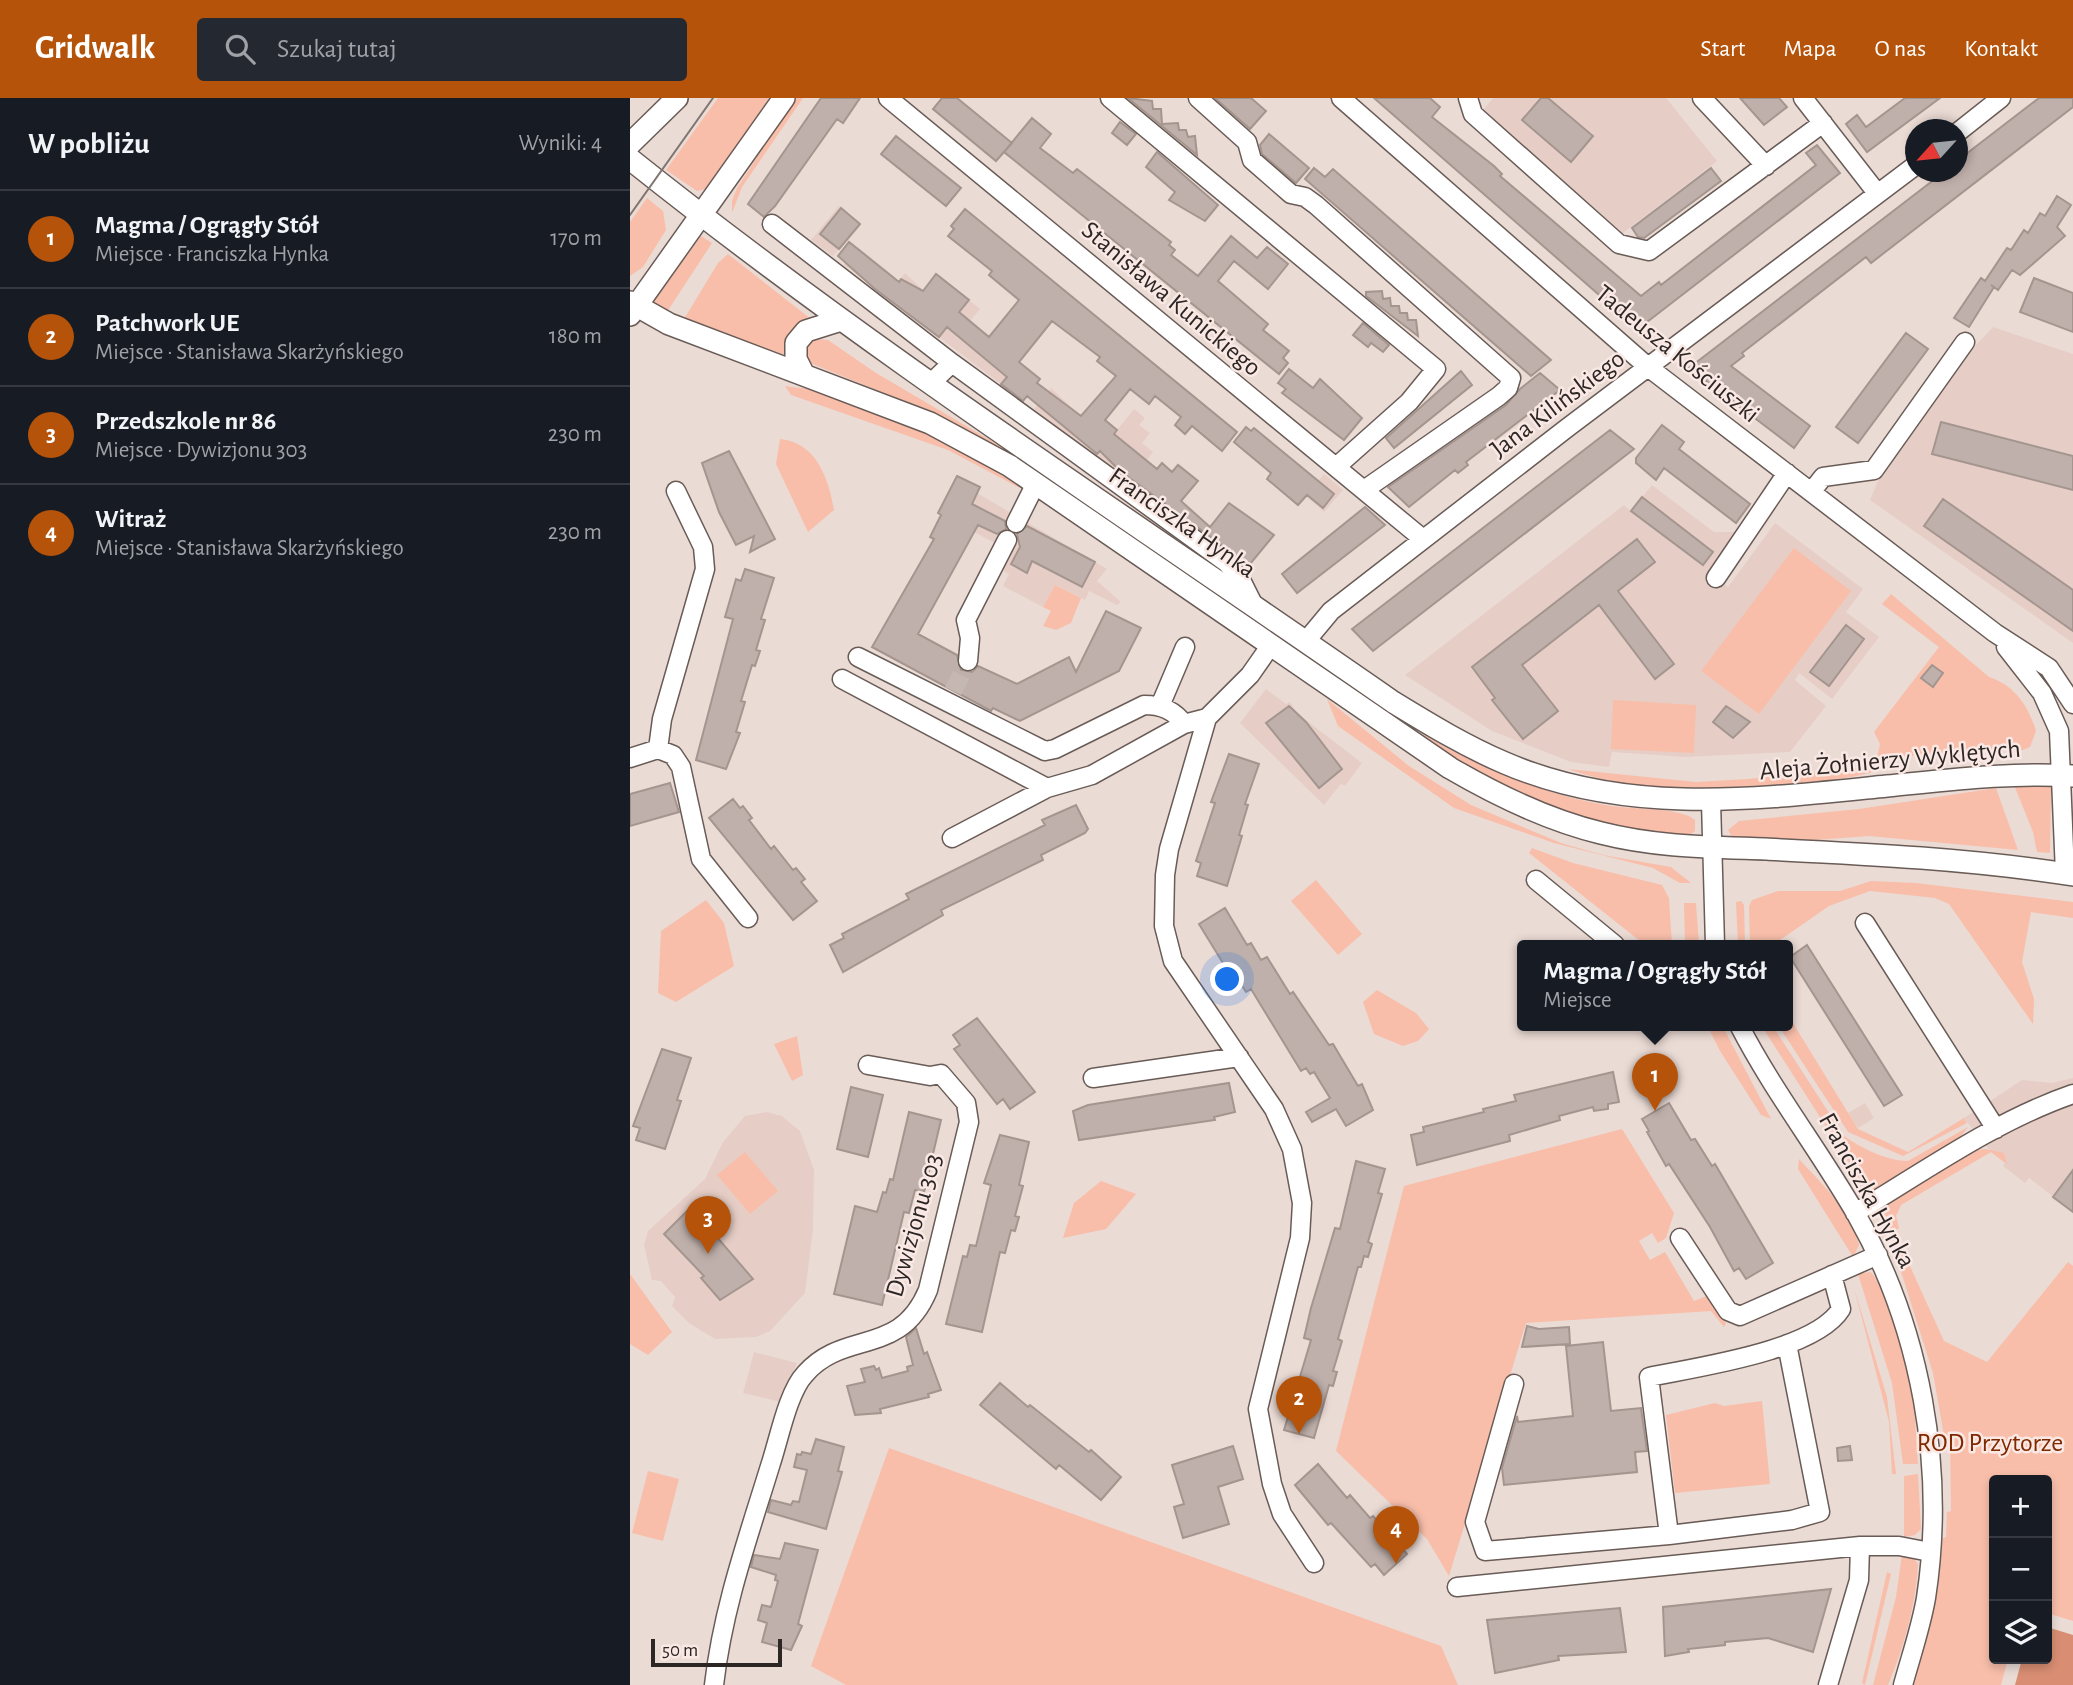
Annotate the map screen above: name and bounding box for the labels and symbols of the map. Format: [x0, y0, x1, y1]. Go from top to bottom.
north arrow [1905, 119, 1968, 182]
street label: Stanisława Kunickiego [1077, 216, 1266, 381]
street label: Tadeusza Kościuszki [1591, 280, 1764, 428]
street label: Jana Kilińskiego [1486, 345, 1630, 463]
street label: Franciszka Hynka [1104, 463, 1261, 583]
street label: Aleja Żołnierzy Wyklętych [1758, 735, 2022, 784]
your location [1210, 962, 1244, 996]
pin: 1 [1632, 1053, 1678, 1111]
street label: Franciszka Hynka [1814, 1109, 1920, 1272]
street label: Dywizjonu 303 [881, 1151, 947, 1300]
pin: 3 [685, 1196, 731, 1254]
pin: 2 [1276, 1376, 1322, 1434]
park label: ROD Przytorze [1917, 1430, 2063, 1456]
pin: 4 [1373, 1506, 1419, 1564]
scale bar [651, 1636, 782, 1668]

